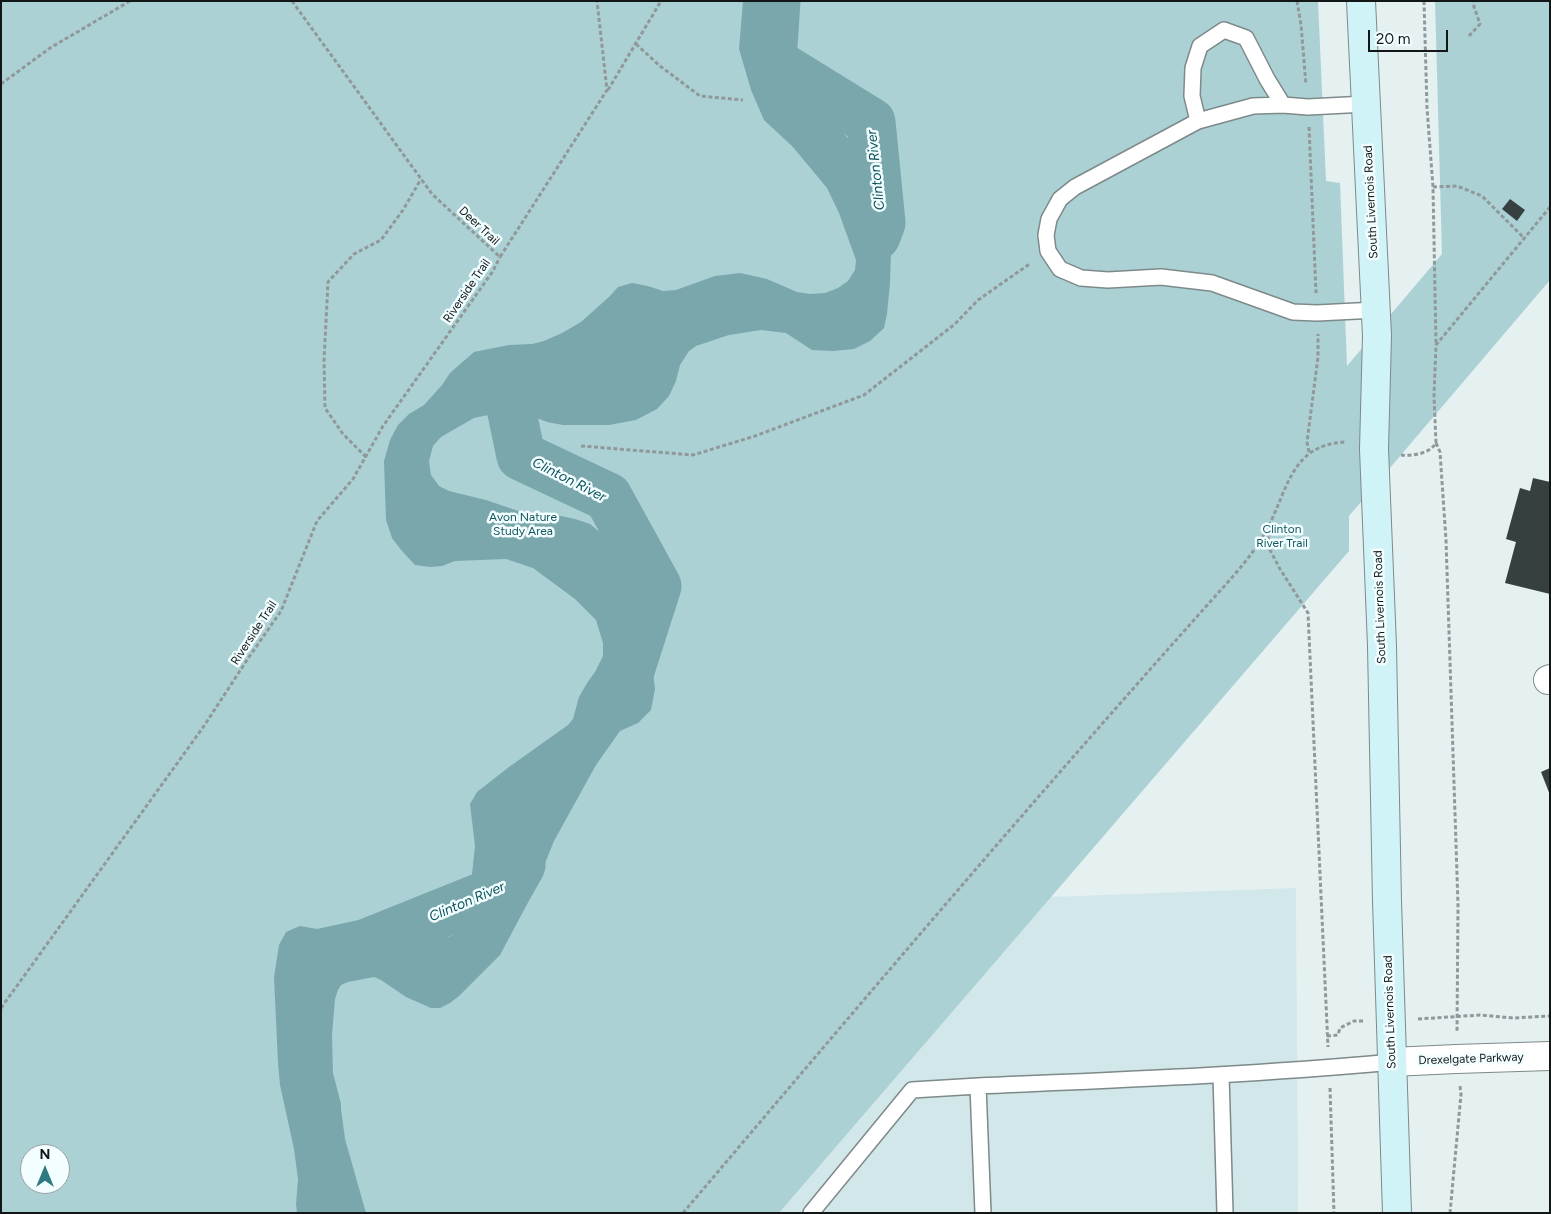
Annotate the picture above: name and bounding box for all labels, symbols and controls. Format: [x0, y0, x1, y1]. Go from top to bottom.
scale bar [1371, 20, 1451, 52]
text: 20 m [1376, 30, 1410, 48]
water label: Clinton River [863, 129, 889, 211]
street label: South Livernois Road [1361, 145, 1381, 259]
street label: Deer Trail [456, 204, 502, 248]
street label: Riverside Trail [440, 256, 494, 326]
water label: Clinton River [529, 454, 609, 506]
park label: Avon Nature Study Area [489, 510, 557, 538]
park label: Clinton River Trail [1256, 522, 1308, 550]
street label: South Livernois Road [1371, 550, 1389, 664]
street label: Riverside Trail [228, 598, 280, 668]
water label: Clinton River [427, 879, 507, 925]
street label: South Livernois Road [1381, 955, 1399, 1069]
street label: Drexelgate Parkway [1418, 1050, 1524, 1068]
north arrow [20, 1144, 70, 1194]
text: N [40, 1146, 50, 1163]

